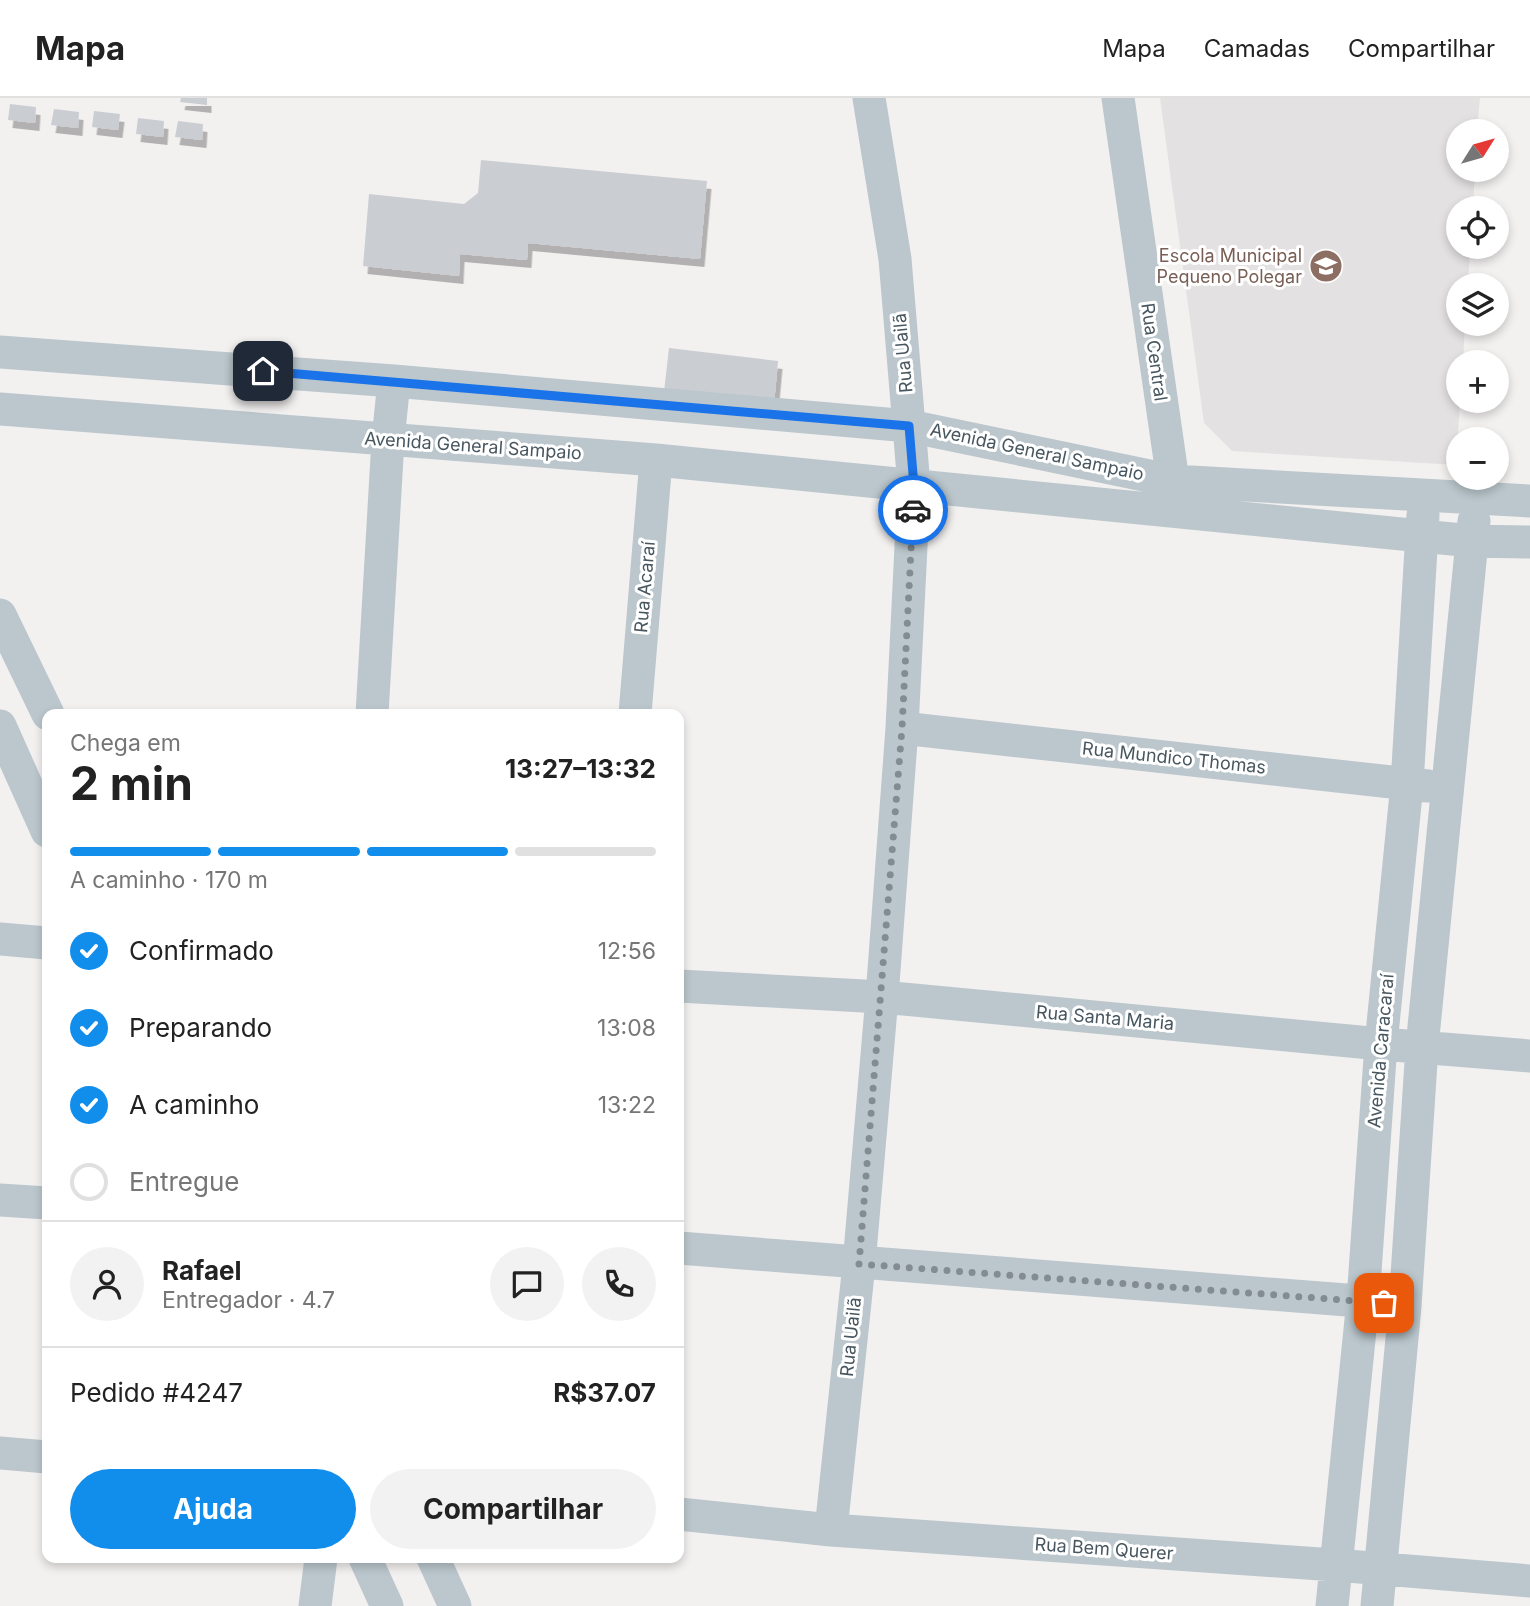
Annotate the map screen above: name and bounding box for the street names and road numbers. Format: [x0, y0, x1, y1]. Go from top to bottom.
street label: Rua Central [1137, 302, 1172, 402]
street label: Rua Uailã [889, 312, 916, 394]
street label: Avenida General Sampaio [928, 419, 1146, 484]
street label: Avenida General Sampaio [364, 427, 582, 464]
street label: Rua Acaraí [630, 540, 659, 634]
street label: Rua Mundico Thomas [1081, 737, 1267, 778]
street label: Avenida Caracaraí [1363, 972, 1398, 1129]
street label: Rua Santa Maria [1035, 1001, 1175, 1034]
street label: Rua Uailã [836, 1296, 865, 1378]
street label: Rua Bem Querer [1034, 1533, 1174, 1564]

